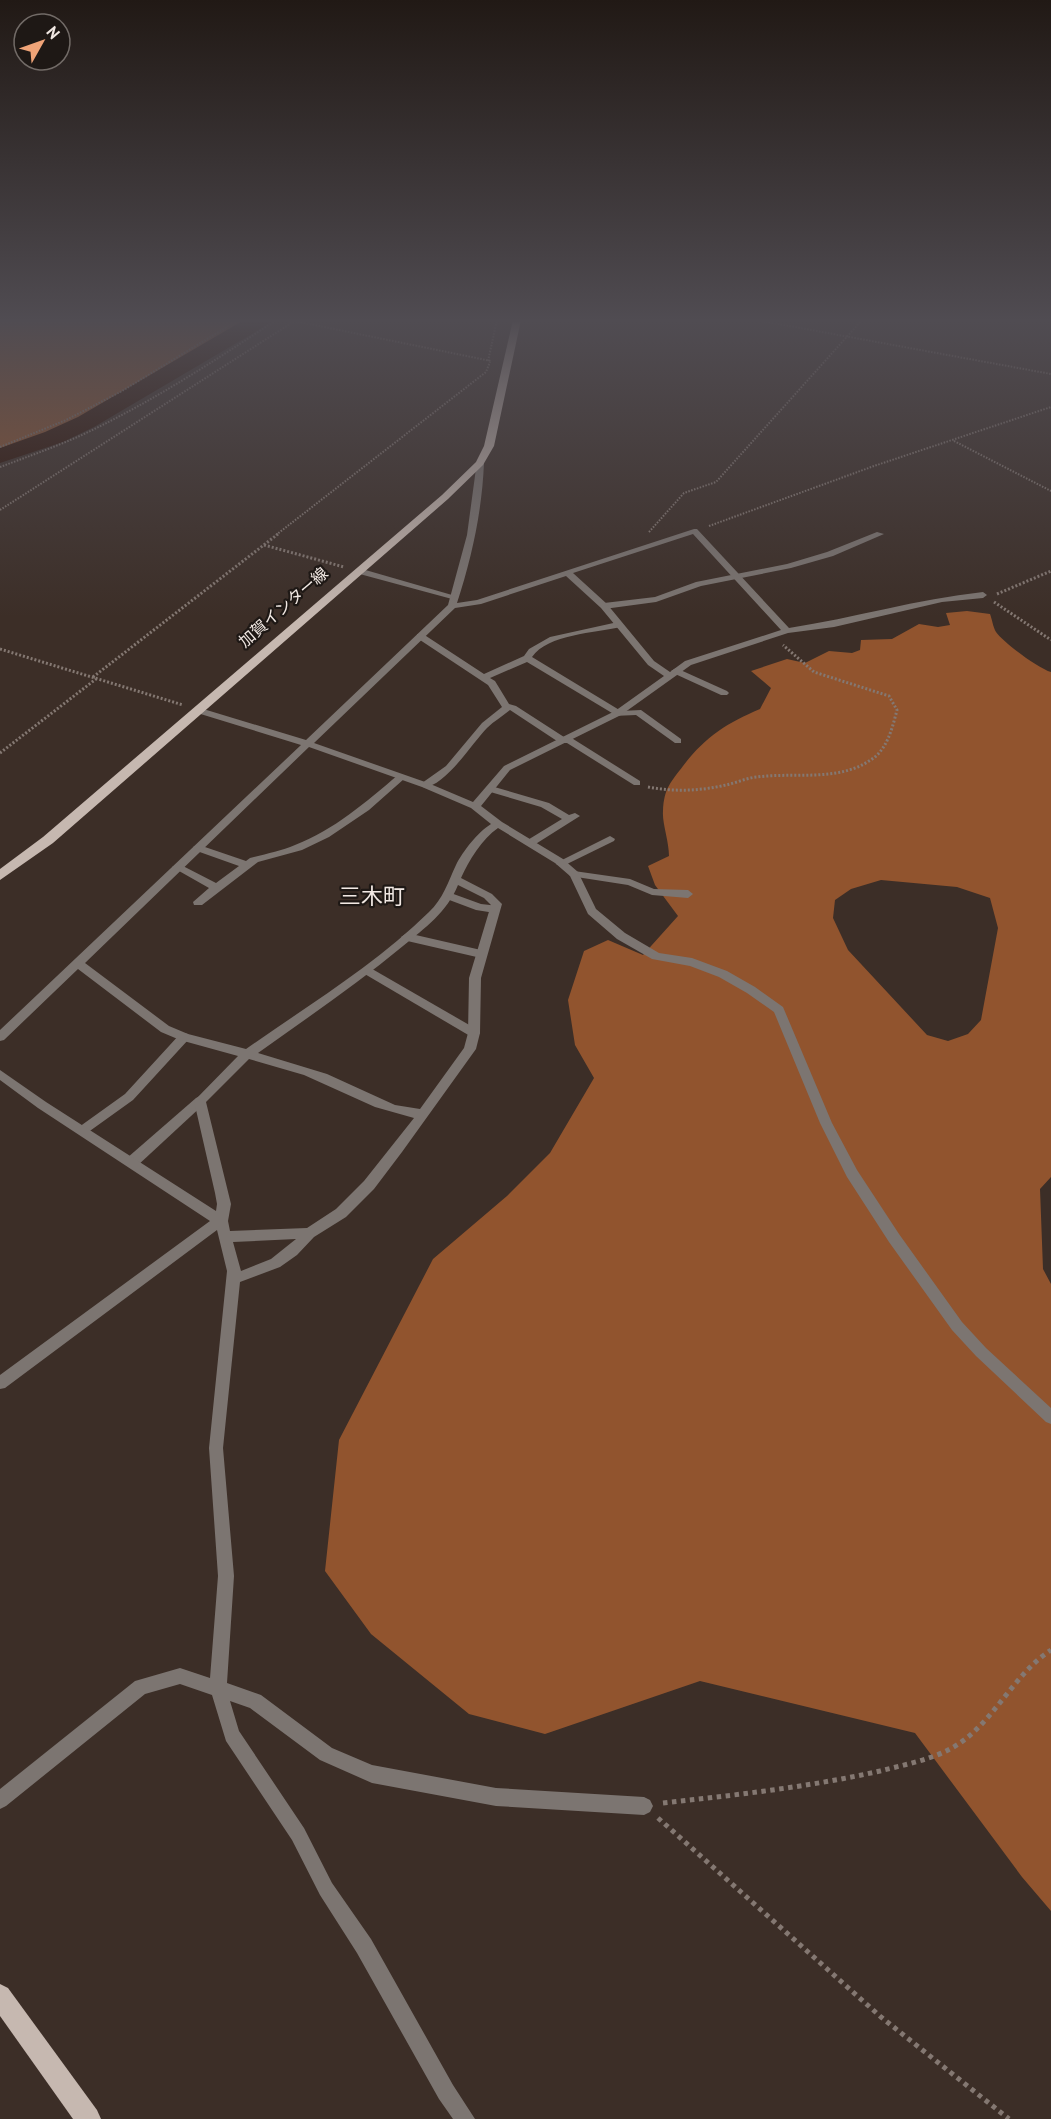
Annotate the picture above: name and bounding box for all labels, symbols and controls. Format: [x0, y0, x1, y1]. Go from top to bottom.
north arrow [12, 12, 72, 72]
text: N [42, 22, 65, 43]
street label: 加賀インター線 [234, 563, 332, 651]
district label: 三木町 [339, 882, 405, 910]

